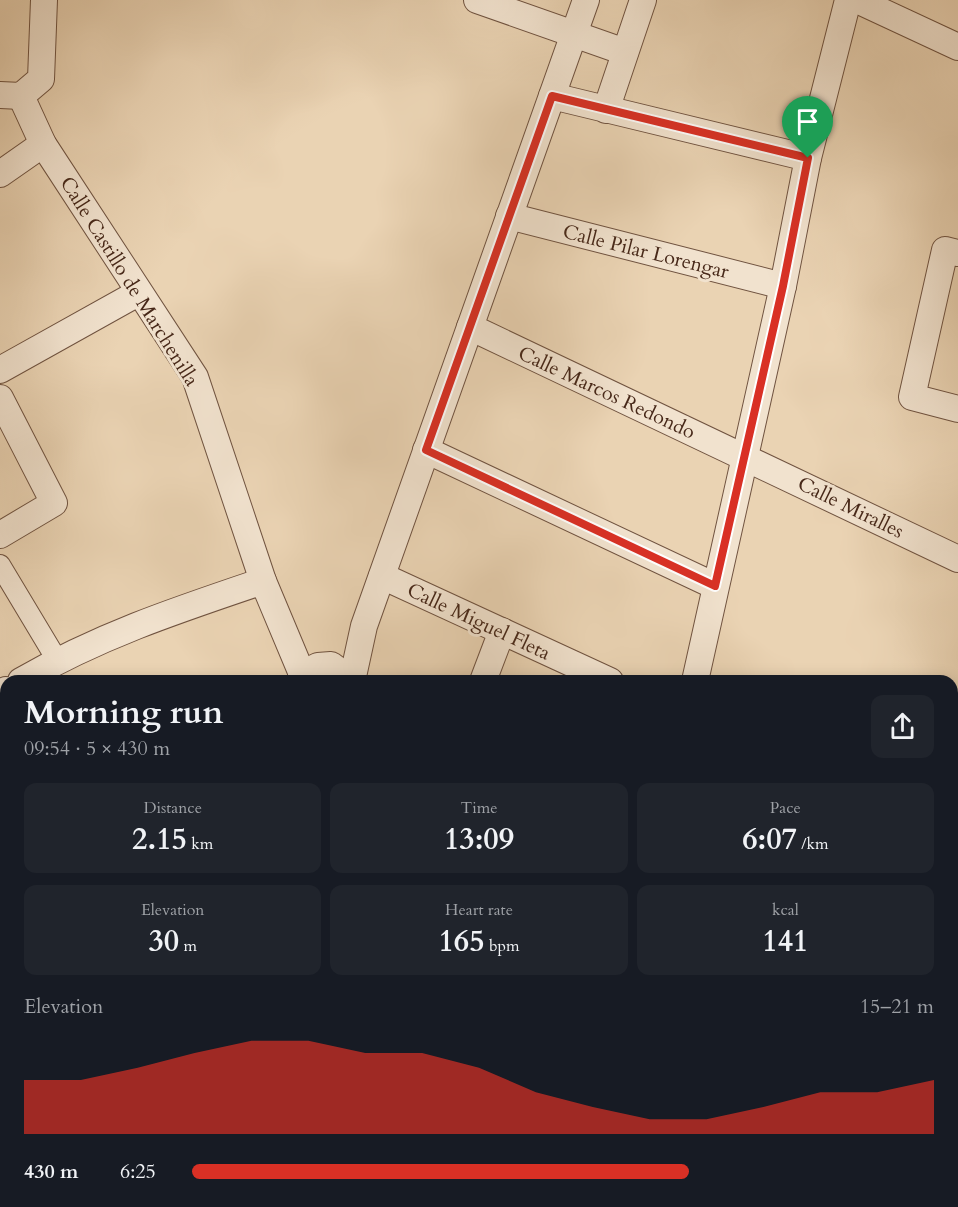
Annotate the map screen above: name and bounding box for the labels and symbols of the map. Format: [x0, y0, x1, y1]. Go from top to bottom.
pin [782, 96, 833, 158]
street label: Calle Castillo de Marchenilla [54, 171, 205, 391]
street label: Calle Pilar Lorengar [560, 218, 732, 285]
street label: Calle Marcos Redondo [514, 340, 700, 445]
street label: Calle Miralles [793, 470, 908, 545]
street label: Calle Miguel Fleta [403, 576, 555, 667]

